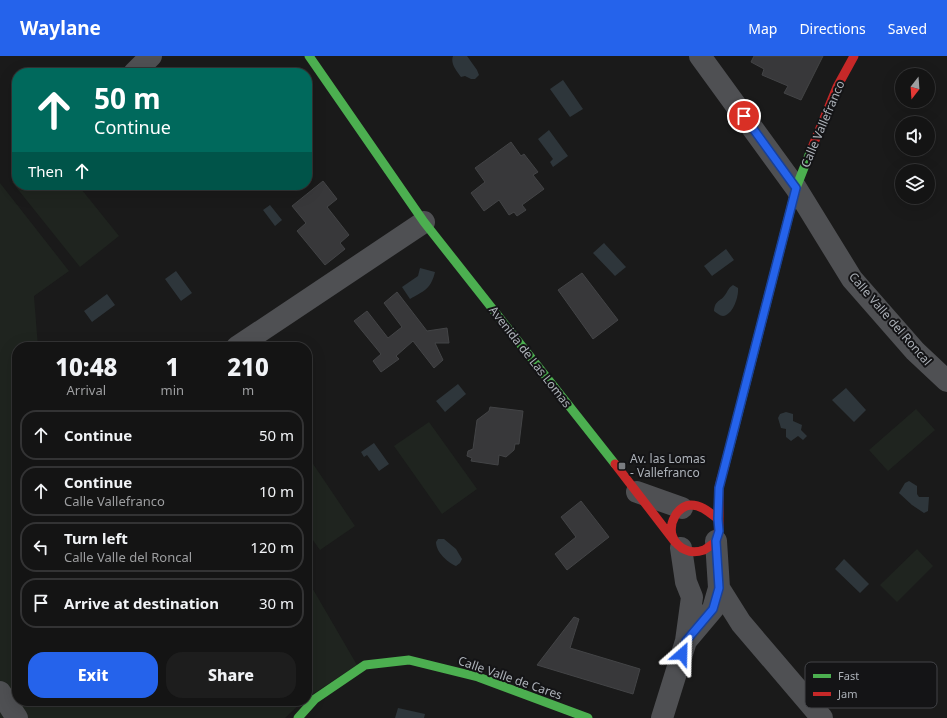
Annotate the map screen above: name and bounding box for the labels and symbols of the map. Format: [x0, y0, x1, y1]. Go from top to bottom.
north arrow [895, 68, 935, 108]
street label: Calle Vallefranco [797, 78, 849, 170]
pin [727, 99, 761, 133]
street label: Calle Valle del Roncal [845, 268, 936, 369]
street label: Avenida de Las Lomas [485, 302, 576, 411]
place label: Av. las Lomas - Vallefranco [630, 450, 706, 481]
marker: Av. las Lomas - Vallefranco [617, 461, 627, 471]
position arrow [661, 633, 703, 675]
street label: Calle Valle de Cares [456, 652, 565, 703]
legend [805, 662, 937, 708]
text: Fast [838, 668, 859, 683]
text: Jam [837, 686, 857, 701]

